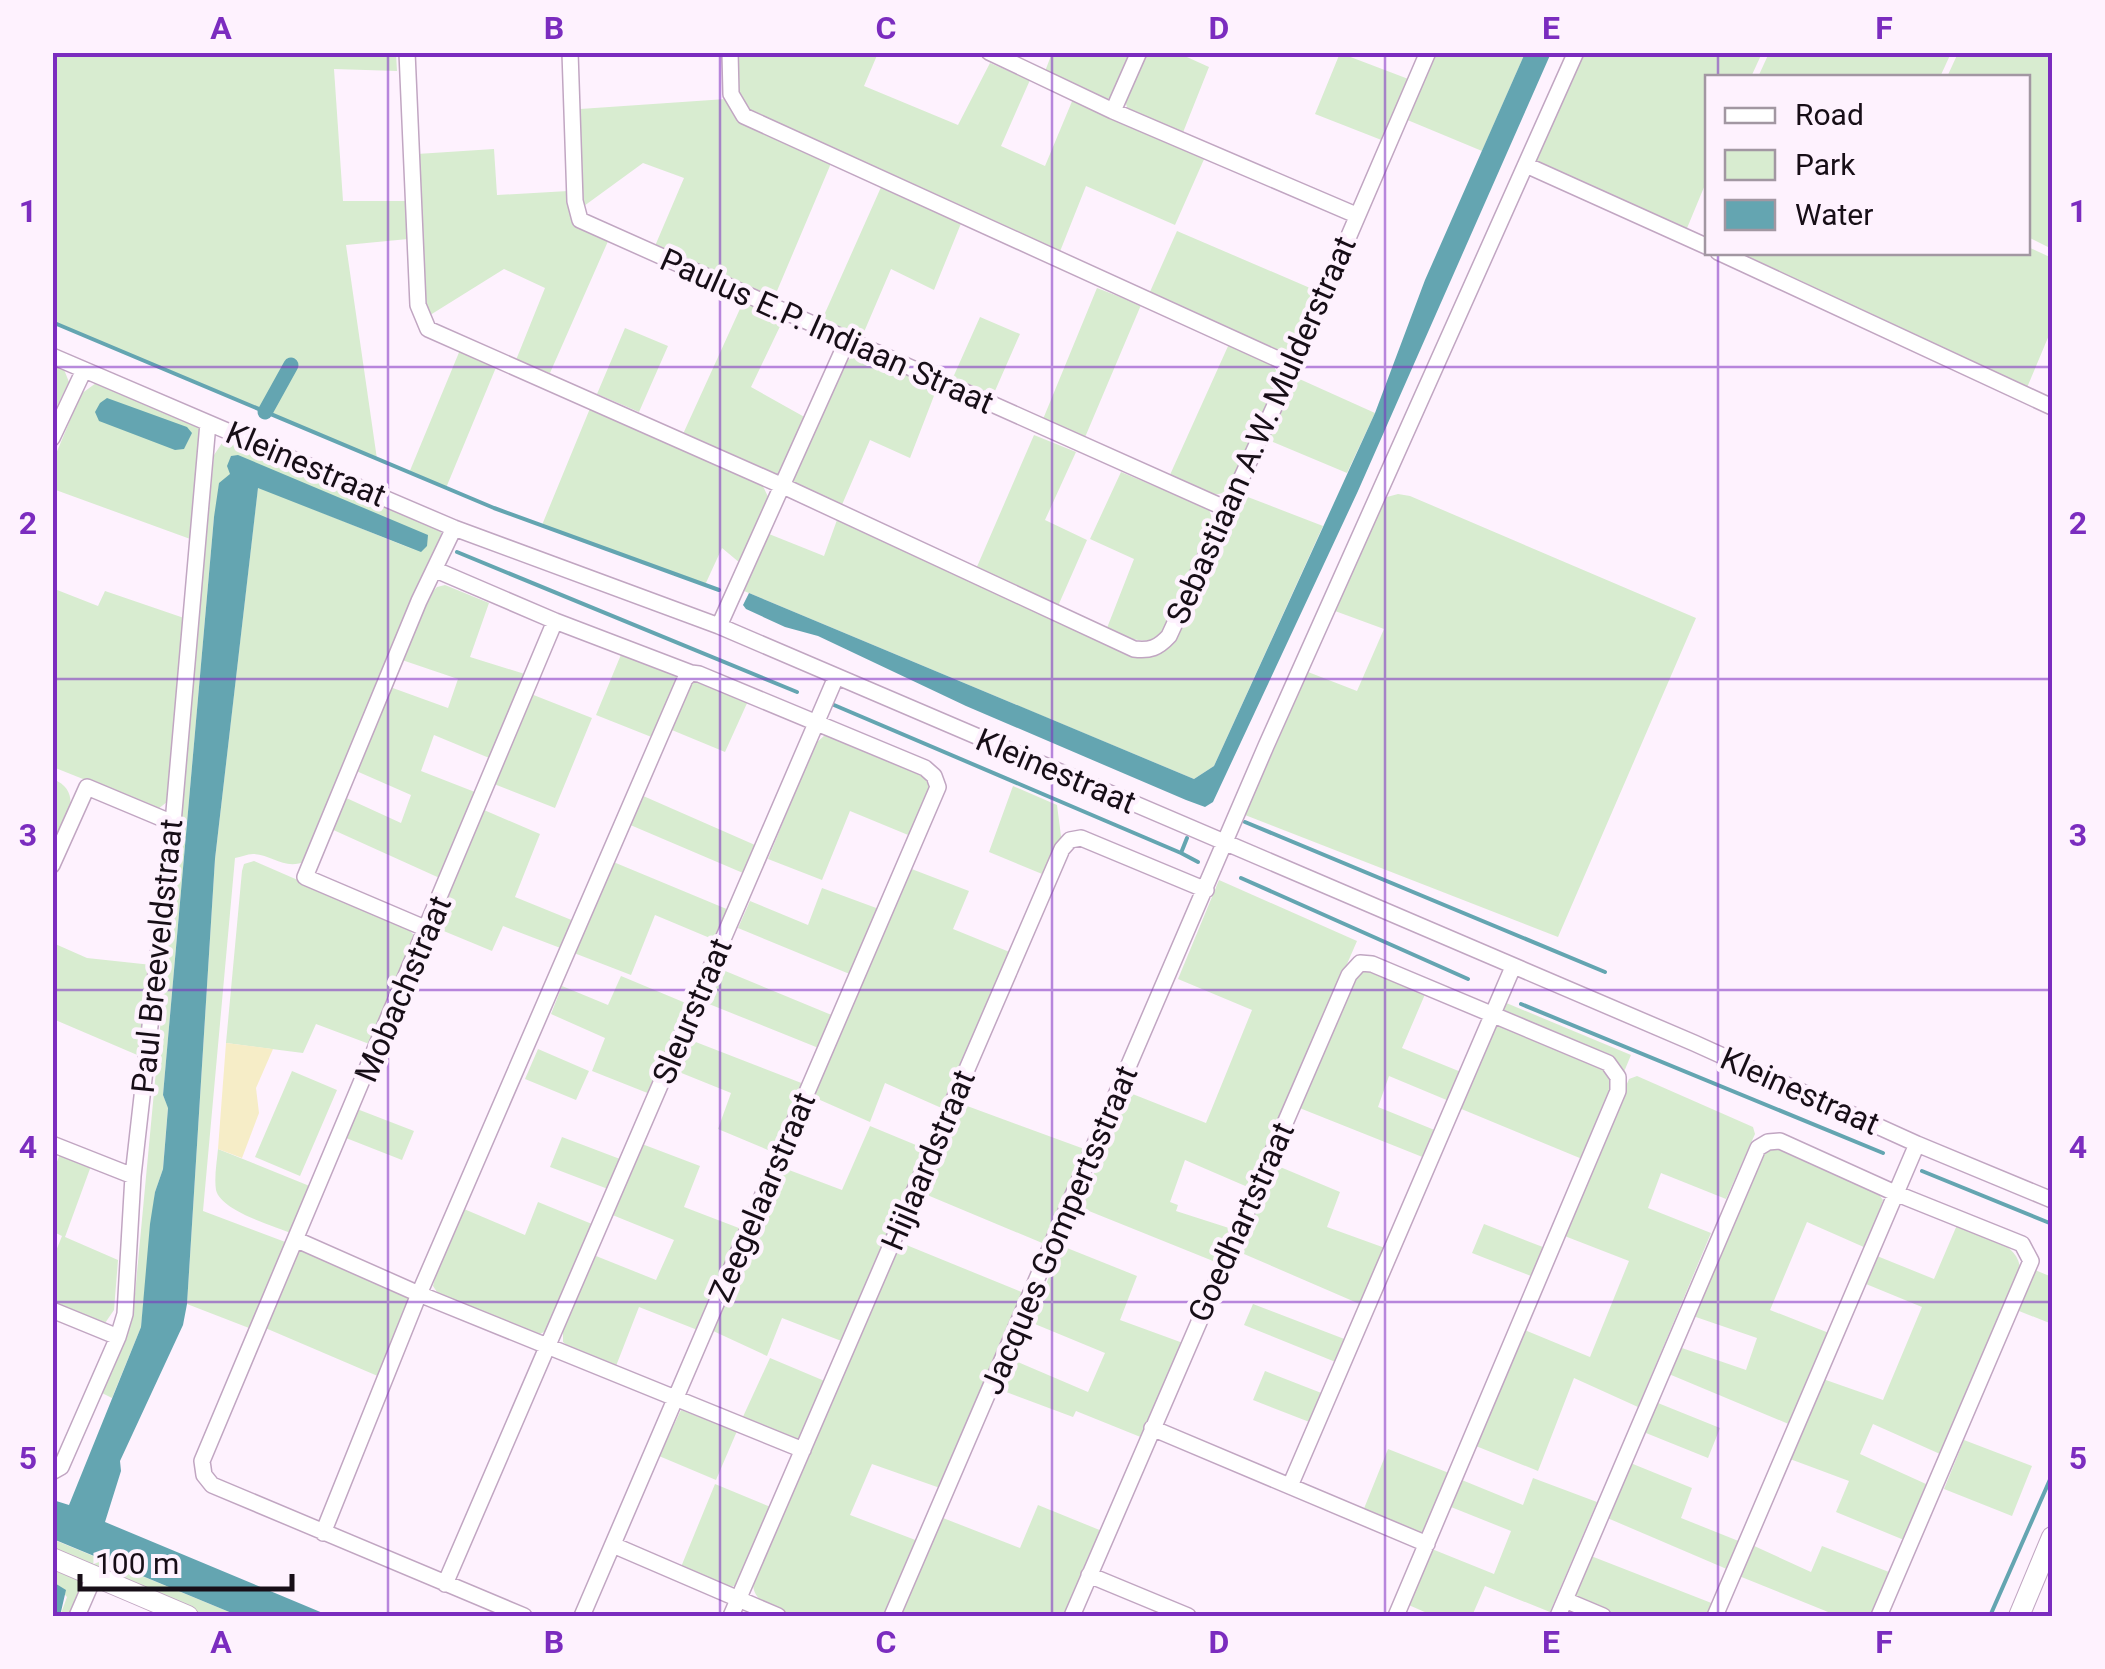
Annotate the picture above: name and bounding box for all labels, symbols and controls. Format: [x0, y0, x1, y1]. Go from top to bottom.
text: A [210, 9, 232, 47]
text: B [544, 9, 564, 47]
text: C [876, 9, 896, 47]
text: D [1209, 9, 1229, 47]
text: E [1542, 9, 1560, 47]
text: F [1875, 9, 1893, 47]
legend [1705, 75, 2030, 255]
text: Road [1795, 97, 1864, 132]
text: Park [1795, 147, 1856, 182]
text: 1 [19, 192, 37, 230]
text: 1 [2069, 192, 2087, 230]
text: Water [1795, 197, 1873, 232]
street label: Sebastiaan A.W. Mulderstraat [1158, 230, 1364, 630]
street label: Paulus E.P. Indiaan Straat [655, 240, 999, 422]
street label: Kleinestraat [220, 413, 392, 515]
text: 2 [19, 504, 37, 542]
text: 2 [2069, 504, 2087, 542]
street label: Kleinestraat [970, 720, 1142, 822]
text: 3 [19, 816, 37, 854]
text: 3 [2069, 816, 2087, 854]
street label: Paul Breeveldstraat [124, 817, 190, 1095]
street label: Mobachstraat [347, 890, 459, 1088]
street label: Sleurstraat [644, 932, 740, 1090]
street label: Kleinestraat [1715, 1039, 1885, 1143]
street label: Jacques Gompertsstraat [973, 1060, 1145, 1400]
street label: Hijlaardstraat [873, 1064, 983, 1256]
street label: Zeegelaarstraat [701, 1087, 823, 1307]
street label: Goedhartstraat [1180, 1116, 1302, 1328]
text: 4 [19, 1128, 37, 1166]
text: 4 [2069, 1128, 2087, 1166]
text: 5 [19, 1439, 37, 1477]
text: 5 [2069, 1439, 2087, 1477]
scale bar [80, 1529, 292, 1591]
text: 100 m [95, 1546, 179, 1581]
text: A [210, 1623, 232, 1661]
text: B [544, 1623, 564, 1661]
text: C [876, 1623, 896, 1661]
text: D [1209, 1623, 1229, 1661]
text: E [1542, 1623, 1560, 1661]
text: F [1875, 1623, 1893, 1661]

